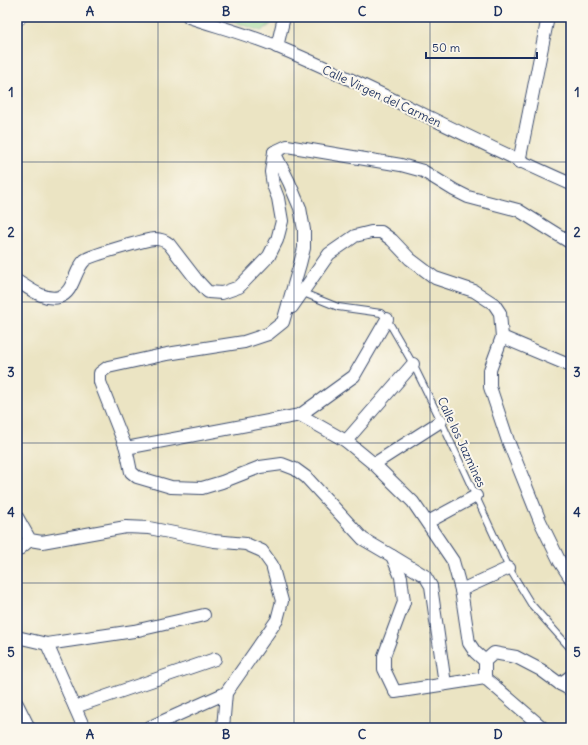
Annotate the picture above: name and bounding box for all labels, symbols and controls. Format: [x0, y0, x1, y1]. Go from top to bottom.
text: A [86, 3, 95, 20]
text: B [222, 3, 231, 20]
text: C [358, 3, 367, 20]
text: D [493, 3, 503, 20]
scale bar [426, 34, 537, 60]
text: 50 m [432, 40, 461, 55]
street label: Calle Virgen del Carmen [320, 62, 444, 130]
text: 1 [8, 84, 14, 101]
text: 1 [574, 84, 580, 101]
text: 2 [7, 224, 15, 241]
text: 2 [573, 224, 581, 241]
text: 3 [7, 364, 15, 381]
text: 3 [573, 364, 581, 381]
street label: Calle los Jazmines [435, 394, 489, 490]
text: 4 [7, 504, 15, 521]
text: 4 [573, 504, 581, 521]
text: 5 [7, 644, 15, 661]
text: 5 [573, 644, 581, 661]
text: A [86, 726, 95, 743]
text: B [222, 726, 231, 743]
text: C [358, 726, 367, 743]
text: D [493, 726, 503, 743]

